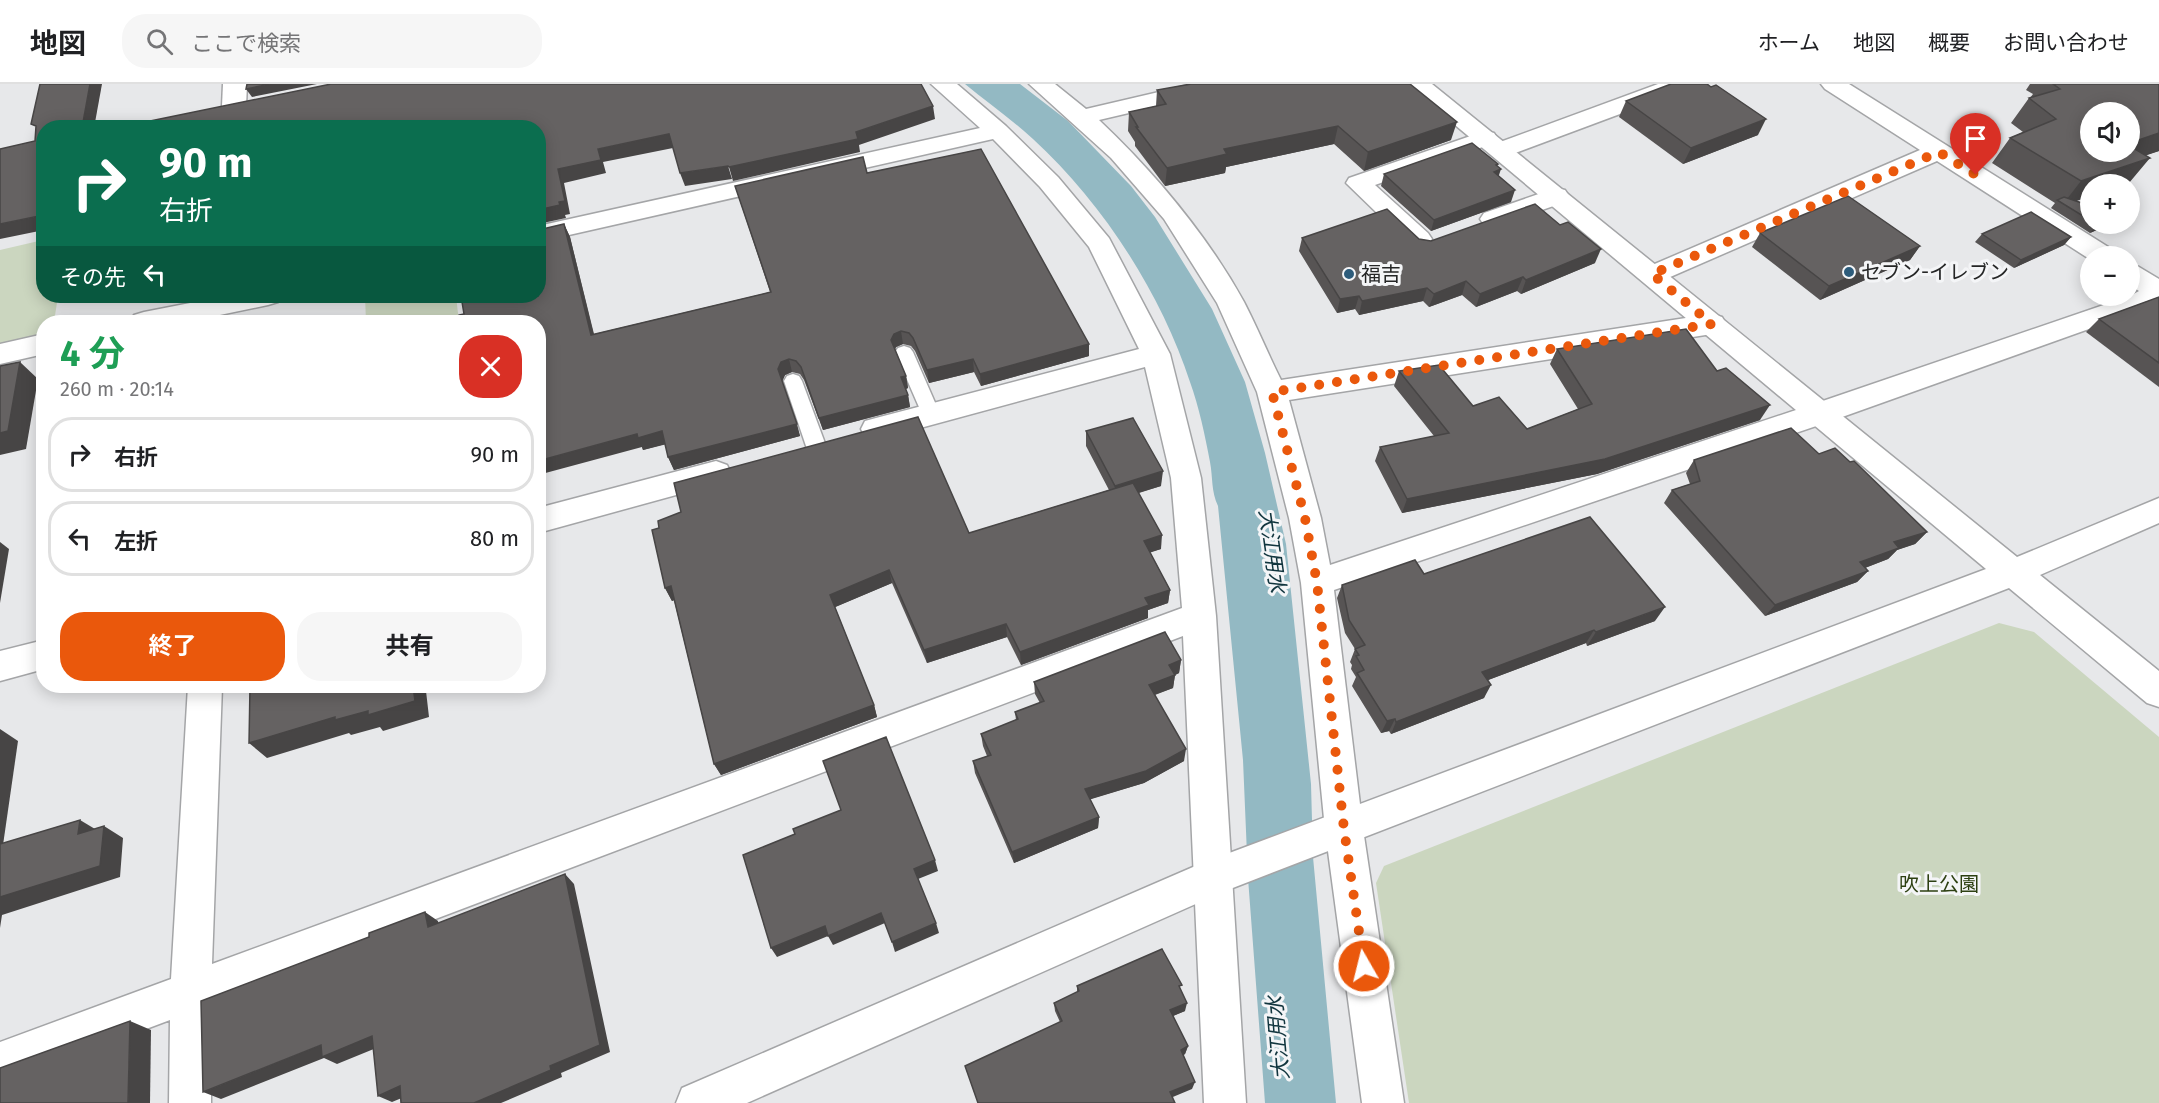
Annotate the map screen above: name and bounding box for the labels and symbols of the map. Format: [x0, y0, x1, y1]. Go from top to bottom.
pin [1950, 113, 2001, 175]
place label: セブン-イレブン [1861, 260, 2009, 284]
place label: 福吉 [1361, 262, 1401, 286]
marker: セブン-イレブン [1842, 265, 1856, 279]
marker: 福吉 [1342, 267, 1356, 281]
water label: 大江用水 [1253, 508, 1291, 596]
park label: 吹上公園 [1899, 872, 1979, 896]
position arrow [1332, 934, 1396, 998]
water label: 大江用水 [1261, 993, 1295, 1081]

